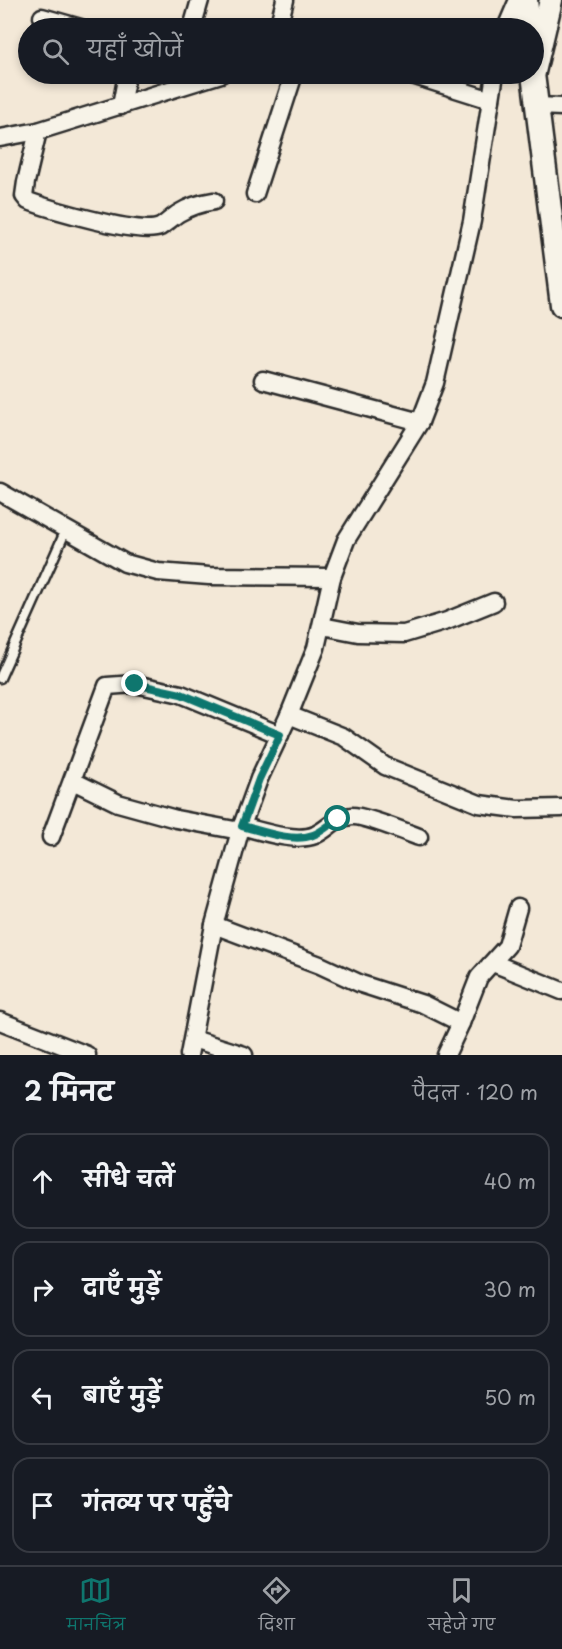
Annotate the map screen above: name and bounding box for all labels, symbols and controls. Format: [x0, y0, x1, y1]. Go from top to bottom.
search box [18, 18, 544, 84]
text: यहाँ खोजें [87, 31, 183, 64]
icon: search [39, 35, 72, 68]
route end [121, 670, 147, 696]
route start [324, 805, 350, 831]
text: 2 मिनट [24, 1071, 114, 1110]
text: पैदल · 120 m [413, 1077, 538, 1107]
text: सीधे चलें [83, 1161, 175, 1194]
icon: ahead [26, 1165, 59, 1198]
text: 40 m [484, 1166, 536, 1196]
text: दाएँ मुड़ें [83, 1269, 161, 1302]
icon: right [26, 1273, 59, 1306]
text: 30 m [483, 1274, 536, 1304]
text: बाएँ मुड़ें [83, 1377, 162, 1410]
icon: left [26, 1381, 59, 1414]
text: 50 m [484, 1382, 536, 1412]
text: गंतव्य पर पहुँचे [83, 1485, 231, 1518]
icon: arrive [26, 1489, 59, 1522]
tab: मानचित्र [67, 1574, 125, 1642]
tab: दिशा [258, 1574, 295, 1642]
tab: सहेजे गए [428, 1574, 495, 1642]

